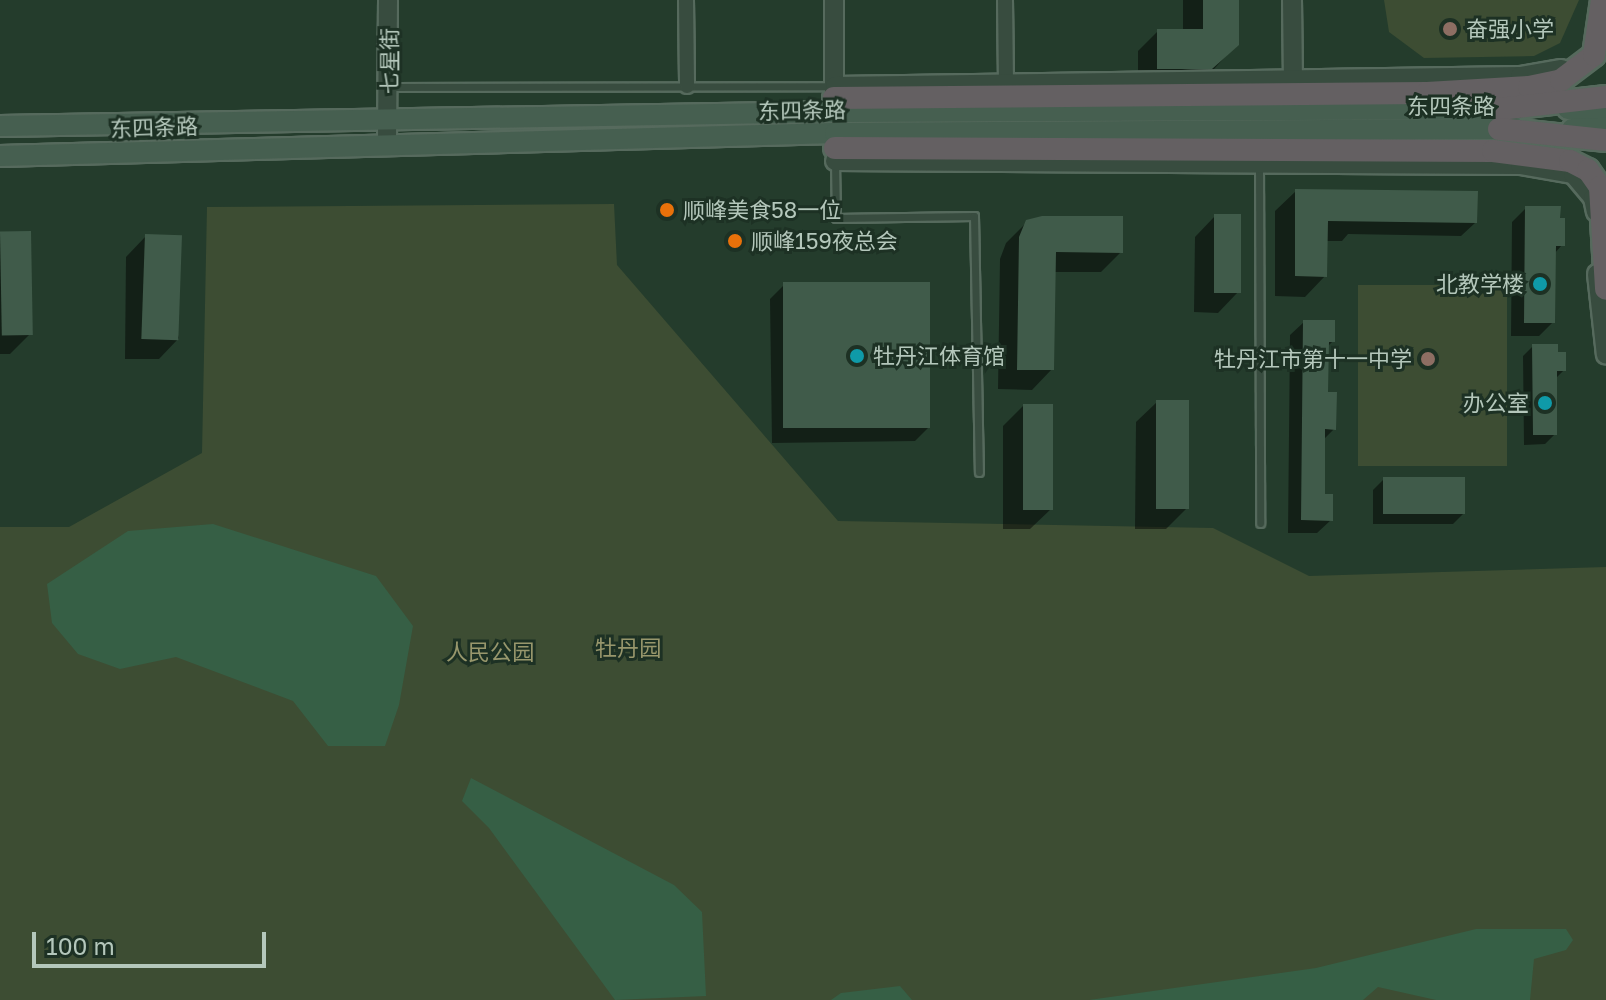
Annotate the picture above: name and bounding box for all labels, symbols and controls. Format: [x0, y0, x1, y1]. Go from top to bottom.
place label: 奋强小学 [1466, 16, 1554, 42]
marker: 奋强小学 [1441, 20, 1459, 38]
street label: 七星街 [376, 28, 402, 94]
street label: 东四条路 [1407, 93, 1495, 119]
street label: 东四条路 [758, 96, 846, 124]
street label: 东四条路 [110, 112, 198, 142]
place label: 顺峰美食58一位 [683, 197, 841, 223]
marker: 顺峰美食58一位 [658, 201, 676, 219]
place label: 顺峰159夜总会 [751, 228, 898, 254]
marker: 顺峰159夜总会 [726, 232, 744, 250]
place label: 北教学楼 [1436, 271, 1524, 297]
marker: 北教学楼 [1531, 275, 1549, 293]
place label: 牡丹江体育馆 [873, 343, 1005, 369]
place label: 牡丹江市第十一中学 [1214, 346, 1412, 372]
marker: 牡丹江体育馆 [848, 347, 866, 365]
marker: 牡丹江市第十一中学 [1419, 350, 1437, 368]
place label: 办公室 [1463, 390, 1529, 416]
marker: 办公室 [1536, 394, 1554, 412]
park label: 牡丹园 [595, 635, 661, 661]
park label: 人民公园 [446, 639, 534, 665]
scale bar [36, 916, 270, 966]
text: 100 m [46, 931, 115, 960]

